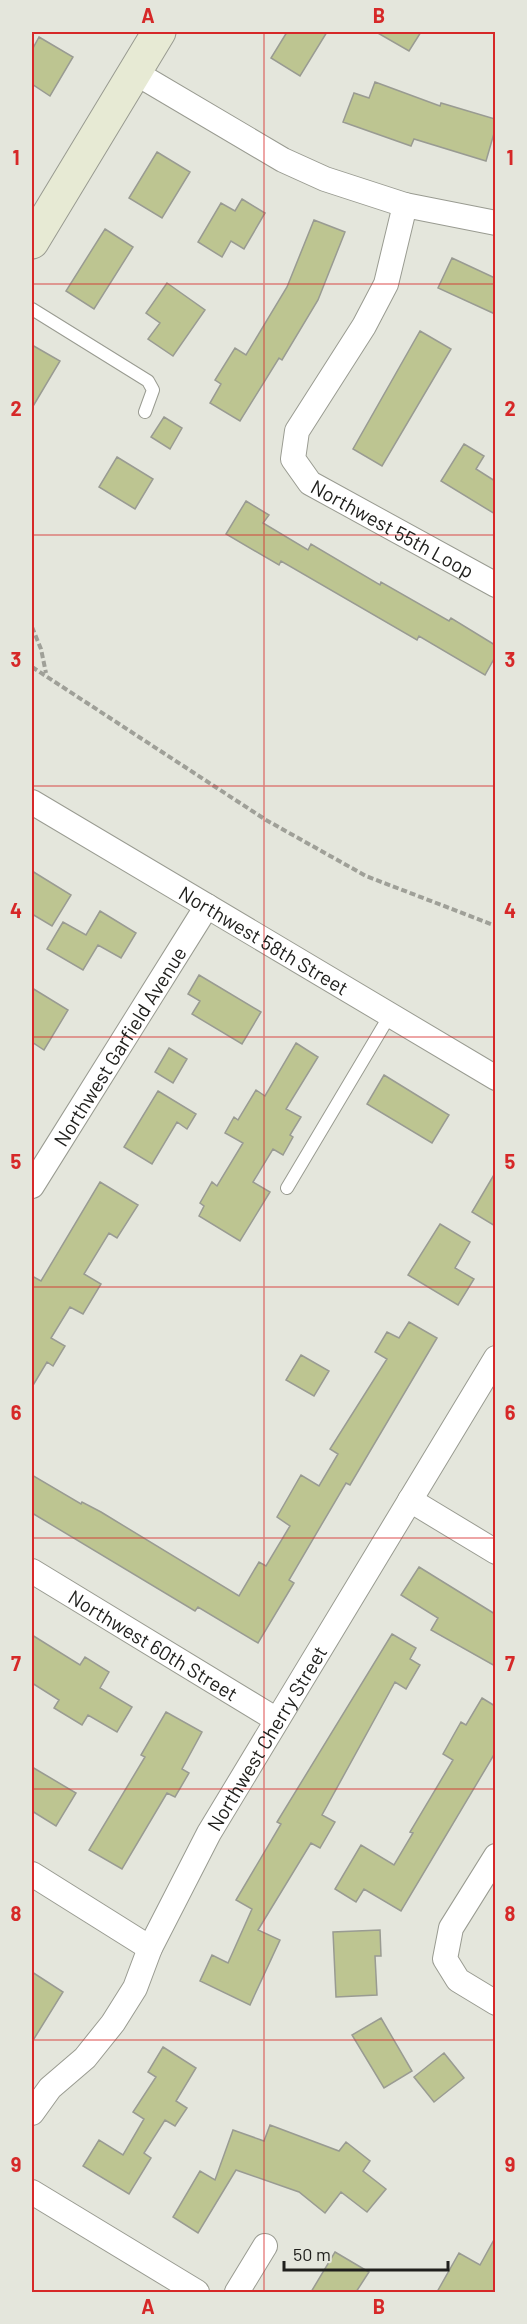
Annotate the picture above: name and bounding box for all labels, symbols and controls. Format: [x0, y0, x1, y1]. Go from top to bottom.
text: A [141, 3, 155, 27]
text: B [373, 3, 385, 27]
text: 1 [12, 145, 20, 169]
text: 1 [506, 145, 514, 169]
text: 2 [10, 396, 22, 420]
text: 2 [504, 396, 516, 420]
street label: Northwest 55th Loop [307, 474, 478, 583]
text: 3 [11, 647, 21, 671]
text: 3 [505, 647, 515, 671]
street label: Northwest 58th Street [175, 880, 353, 1000]
text: 4 [10, 898, 22, 922]
text: 4 [504, 898, 516, 922]
street label: Northwest Garfield Avenue [48, 942, 191, 1150]
text: 5 [11, 1149, 22, 1173]
text: 5 [505, 1149, 516, 1173]
text: 6 [11, 1400, 22, 1424]
text: 6 [505, 1400, 516, 1424]
street label: Northwest 60th Street [64, 1584, 242, 1705]
street label: Northwest Cherry Street [201, 1641, 331, 1835]
text: 7 [11, 1651, 21, 1675]
text: 7 [505, 1651, 515, 1675]
text: 8 [11, 1901, 22, 1925]
text: 8 [505, 1901, 516, 1925]
text: 9 [11, 2152, 21, 2176]
text: 9 [505, 2152, 515, 2176]
scale bar [284, 2234, 448, 2272]
text: 50 m [293, 2243, 331, 2265]
text: A [141, 2294, 155, 2318]
text: B [373, 2294, 385, 2318]

